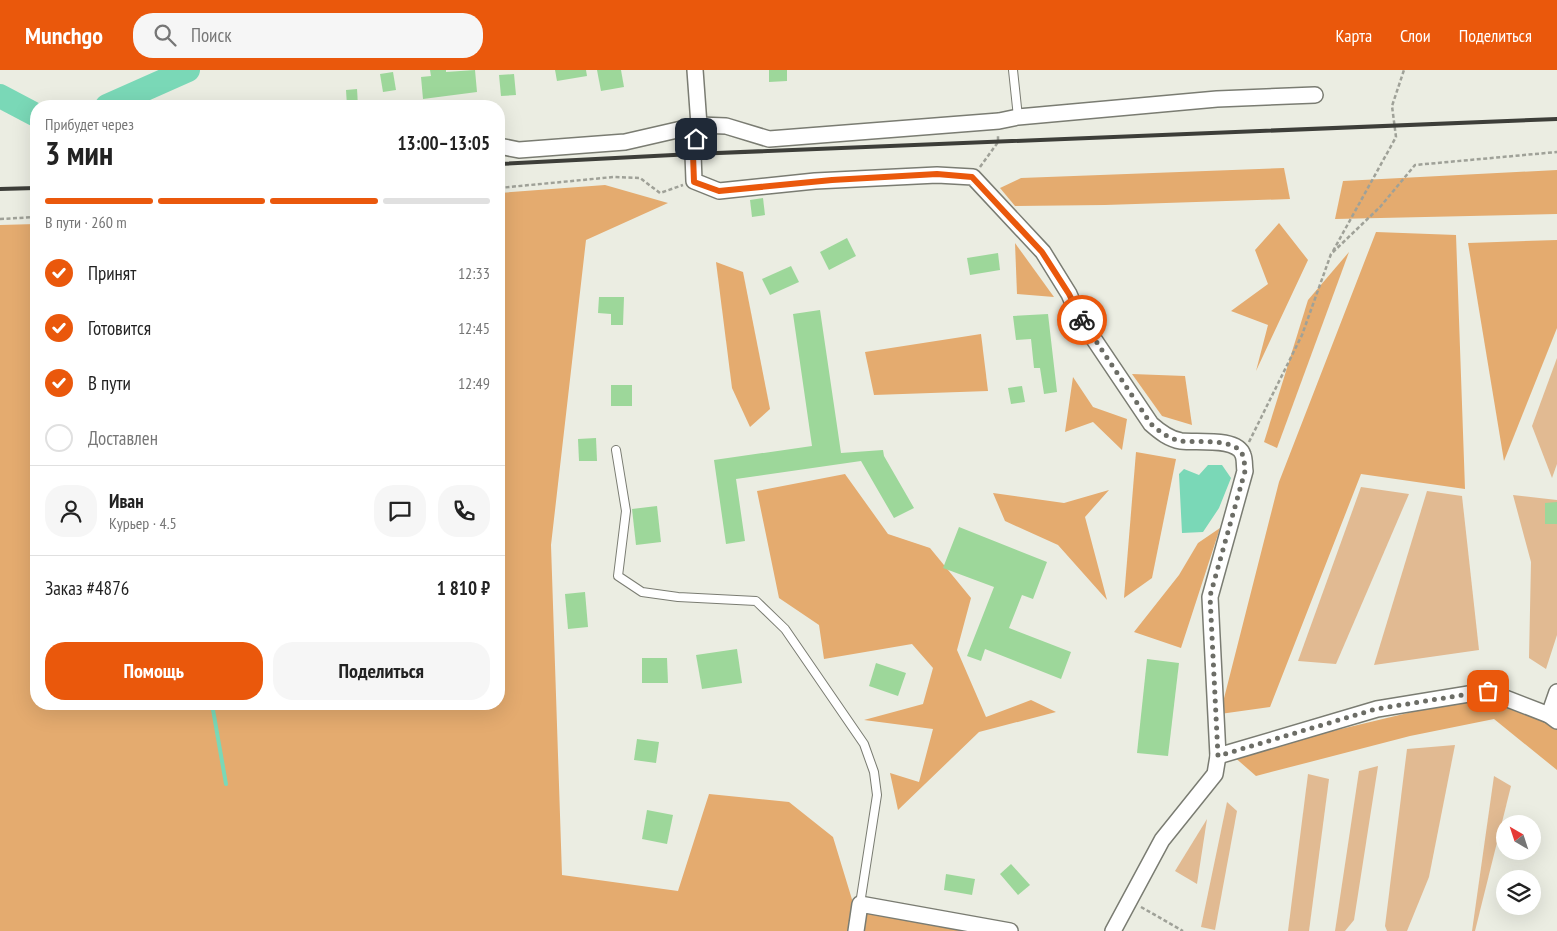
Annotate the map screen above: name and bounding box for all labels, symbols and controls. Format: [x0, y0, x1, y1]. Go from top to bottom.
search box [133, 13, 483, 58]
text: Munchgo [25, 20, 103, 51]
icon: search [151, 21, 179, 49]
text: Поиск [191, 23, 232, 47]
text: Карта [1335, 24, 1372, 47]
text: Слои [1400, 24, 1431, 47]
text: Поделиться [1459, 24, 1532, 47]
text: Прибудет через [45, 114, 134, 134]
pin [675, 118, 717, 160]
icon: home [682, 125, 710, 153]
text: 13:00–13:05 [397, 131, 490, 155]
text: 3 мин [45, 132, 113, 174]
text: В пути · 260 m [45, 212, 127, 232]
icon: check [45, 259, 73, 287]
text: Принят [88, 261, 136, 285]
text: 12:33 [458, 263, 490, 283]
courier [1057, 295, 1107, 345]
icon: bike [1068, 306, 1096, 334]
icon: check [45, 314, 73, 342]
text: Готовится [88, 316, 151, 340]
text: 12:45 [458, 318, 490, 338]
icon: check [45, 369, 73, 397]
text: В пути [88, 371, 131, 395]
text: 12:49 [458, 373, 490, 393]
text: Доставлен [88, 426, 158, 450]
button: person [45, 485, 97, 537]
button: chat [374, 485, 426, 537]
button: phone [438, 485, 490, 537]
text: Иван [109, 489, 144, 513]
text: Курьер · 4.5 [109, 513, 177, 533]
text: Заказ #4876 [45, 576, 129, 600]
text: 1 810 ₽ [437, 576, 490, 600]
button: Помощь [45, 642, 263, 700]
button: Поделиться [273, 642, 490, 700]
pin [1467, 670, 1509, 712]
icon: bag [1474, 677, 1502, 705]
north arrow [1496, 815, 1541, 860]
map controls [1496, 815, 1541, 915]
button: layers [1496, 870, 1541, 915]

